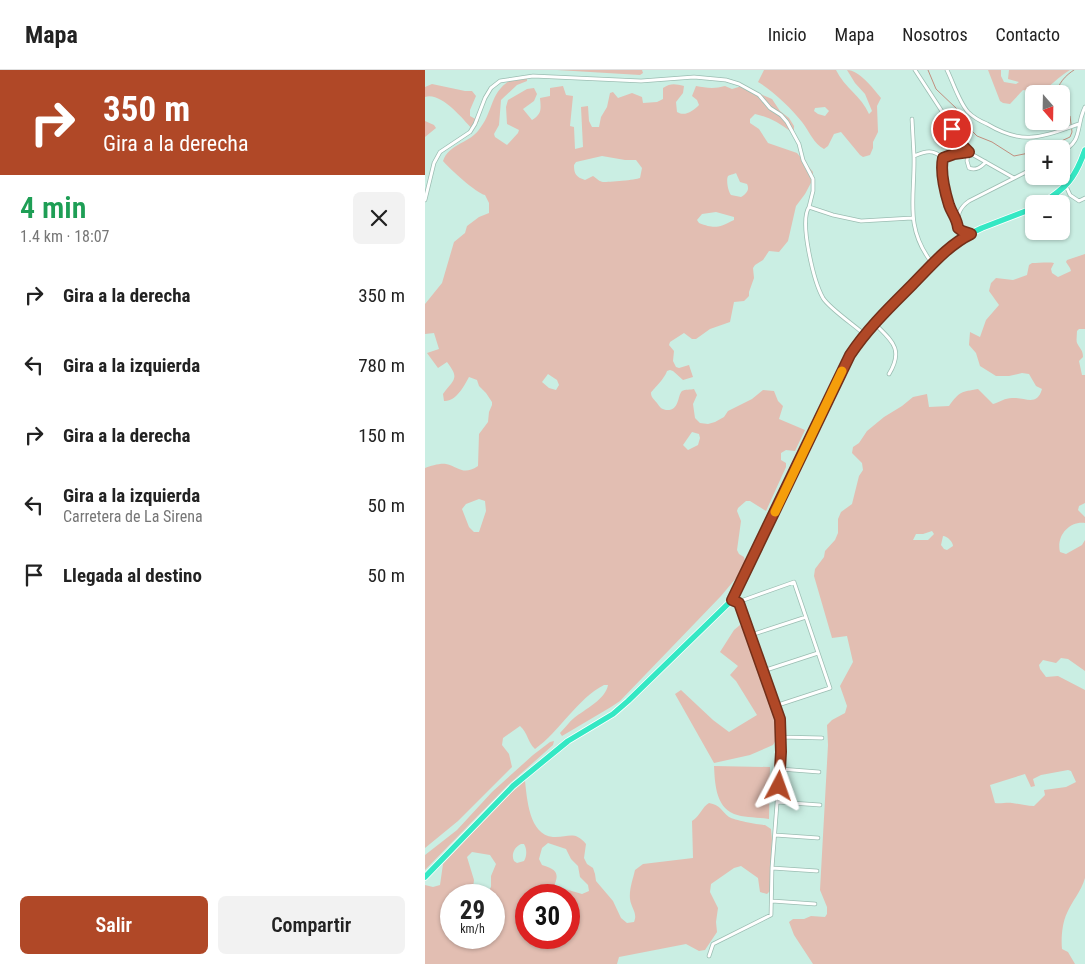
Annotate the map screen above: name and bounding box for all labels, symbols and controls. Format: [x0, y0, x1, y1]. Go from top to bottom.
text: Mapa [25, 21, 78, 49]
text: Inicio [768, 24, 807, 45]
text: Mapa [835, 24, 874, 45]
text: Nosotros [902, 24, 968, 45]
text: Contacto [996, 24, 1060, 45]
north arrow [1025, 85, 1070, 130]
map controls [1025, 85, 1070, 240]
text: 350 m [103, 89, 190, 130]
icon: right [20, 90, 85, 155]
pin [931, 108, 973, 150]
icon: arrive [938, 115, 966, 143]
text: Gira a la derecha [103, 131, 249, 156]
button: + [1025, 140, 1070, 185]
text: 4 min [20, 190, 86, 225]
button: close [353, 192, 405, 244]
button: − [1025, 195, 1070, 240]
text: 1.4 km · 18:07 [20, 227, 110, 246]
icon: right [20, 281, 48, 309]
text: Gira a la derecha [63, 284, 190, 307]
text: 350 m [358, 284, 405, 307]
icon: left [20, 351, 48, 379]
text: Gira a la izquierda [63, 354, 200, 377]
text: 780 m [358, 354, 405, 377]
icon: right [20, 421, 48, 449]
text: Gira a la derecha [63, 424, 190, 447]
text: 150 m [358, 424, 405, 447]
text: Gira a la izquierda [63, 484, 200, 507]
icon: left [20, 491, 48, 519]
text: 50 m [368, 494, 405, 517]
text: Carretera de La Sirena [63, 507, 203, 526]
icon: arrive [20, 561, 48, 589]
text: Llegada al destino [63, 564, 202, 587]
text: 50 m [368, 564, 405, 587]
position arrow [752, 759, 804, 811]
speed limit sign: 30 [515, 884, 580, 949]
button: Salir [20, 896, 208, 954]
button: Compartir [218, 896, 405, 954]
text: 29 [460, 896, 485, 925]
text: km/h [460, 922, 485, 936]

